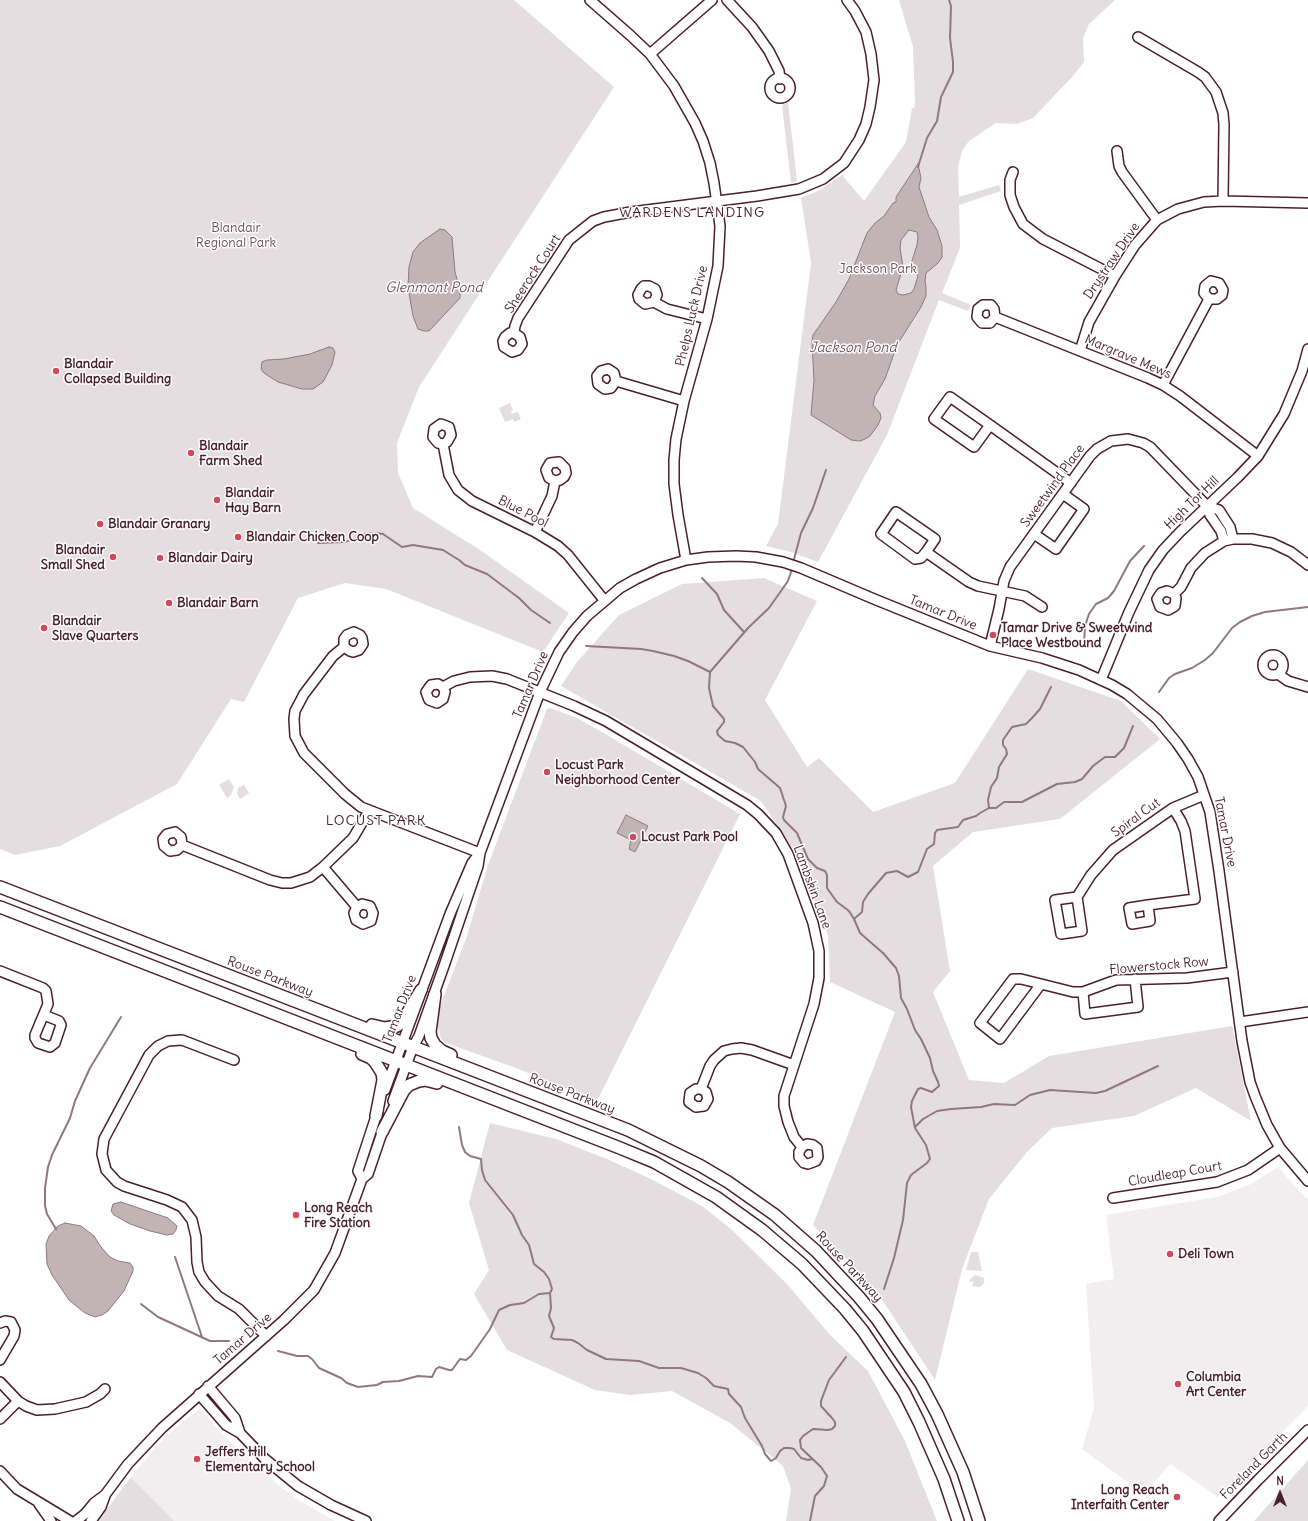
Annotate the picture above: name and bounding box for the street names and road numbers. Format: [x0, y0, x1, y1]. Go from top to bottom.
street label: Drystraw Drive [1081, 220, 1143, 302]
street label: Sheerock Court [502, 232, 564, 316]
street label: Phelps Luck Drive [673, 264, 711, 368]
street label: Margrave Mews [1082, 332, 1174, 382]
street label: Sweetwind Place [1018, 442, 1088, 530]
street label: High Tor Hill [1161, 473, 1223, 533]
street label: Blue Pool [495, 493, 551, 531]
street label: Tamar Drive [907, 592, 979, 634]
street label: Tamar Drive [510, 649, 552, 721]
street label: Spiral Cut [1109, 795, 1163, 841]
street label: Tamar Drive [1211, 795, 1239, 869]
street label: Lambskin Lane [790, 843, 834, 931]
street label: Rouse Parkway [225, 953, 315, 1001]
street label: Flowerstock Row [1109, 954, 1209, 978]
street label: Tamar Drive [380, 973, 420, 1045]
street label: Rouse Parkway [527, 1070, 617, 1118]
street label: Cloudleap Court [1127, 1158, 1223, 1190]
street label: Rouse Parkway [812, 1228, 886, 1306]
street label: Tamar Drive [211, 1310, 275, 1368]
street label: Foreland Garth [1217, 1429, 1291, 1503]

